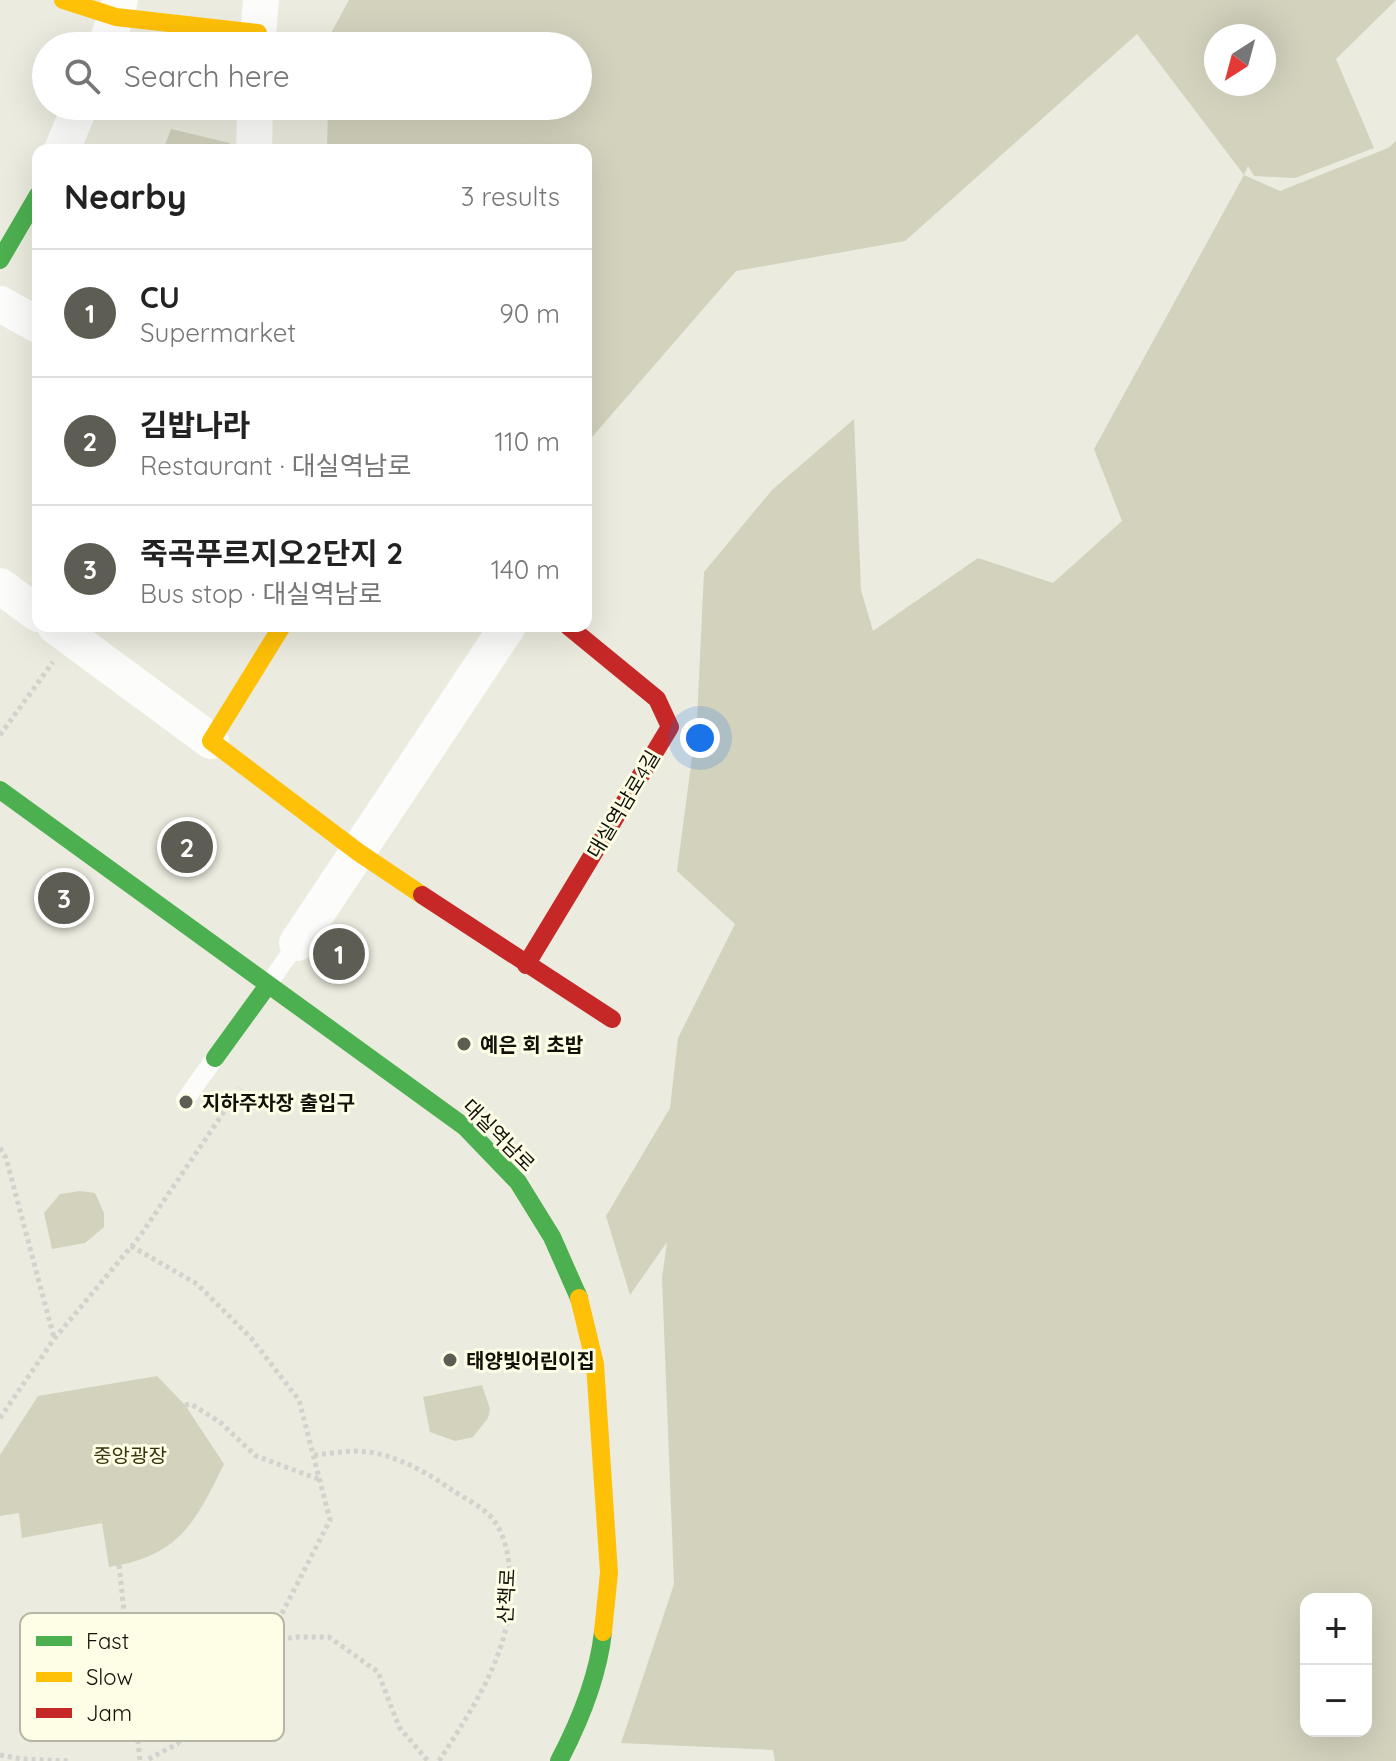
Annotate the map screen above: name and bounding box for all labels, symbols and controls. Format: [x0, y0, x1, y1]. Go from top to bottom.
north arrow [1204, 24, 1276, 96]
search box [32, 32, 592, 120]
icon: search [60, 54, 104, 98]
text: Search here [124, 57, 290, 95]
text: Nearby [64, 175, 187, 218]
text: 3 results [461, 180, 560, 213]
text: CU [140, 278, 180, 316]
text: 1 [85, 297, 95, 330]
text: 90 m [499, 297, 560, 330]
text: Supermarket [140, 316, 296, 349]
text: 김밥나라 [140, 406, 250, 444]
text: 2 [83, 425, 97, 458]
text: 110 m [494, 425, 560, 458]
text: Restaurant · 대실역남로 [140, 449, 411, 482]
text: 죽곡푸르지오2단지 2 [140, 534, 403, 572]
text: 3 [83, 553, 97, 586]
text: 140 m [491, 553, 560, 586]
text: Bus stop · 대실역남로 [140, 577, 382, 610]
your location [680, 718, 720, 758]
street label: 대실역남로4길 [581, 746, 665, 862]
pin: 2 [161, 817, 213, 877]
pin: 3 [38, 868, 90, 928]
pin: 1 [313, 924, 365, 984]
place label: 예은 회 초밥 [480, 1032, 584, 1057]
marker: 예은 회 초밥 [455, 1035, 473, 1053]
place label: 지하주차장 출입구 [202, 1090, 355, 1115]
marker: 지하주차장 출입구 [177, 1093, 195, 1111]
street label: 대실역남로 [458, 1094, 540, 1176]
place label: 태양빛어린이집 [466, 1348, 595, 1373]
marker: 태양빛어린이집 [441, 1351, 459, 1369]
park label: 중앙광장 [93, 1443, 167, 1468]
street label: 산책로 [492, 1568, 520, 1624]
map controls [1300, 1593, 1372, 1737]
button: + [1300, 1593, 1372, 1665]
legend [20, 1613, 284, 1741]
text: Fast [86, 1627, 129, 1655]
text: Slow [86, 1663, 133, 1691]
button: − [1300, 1665, 1372, 1737]
text: Jam [86, 1699, 132, 1727]

